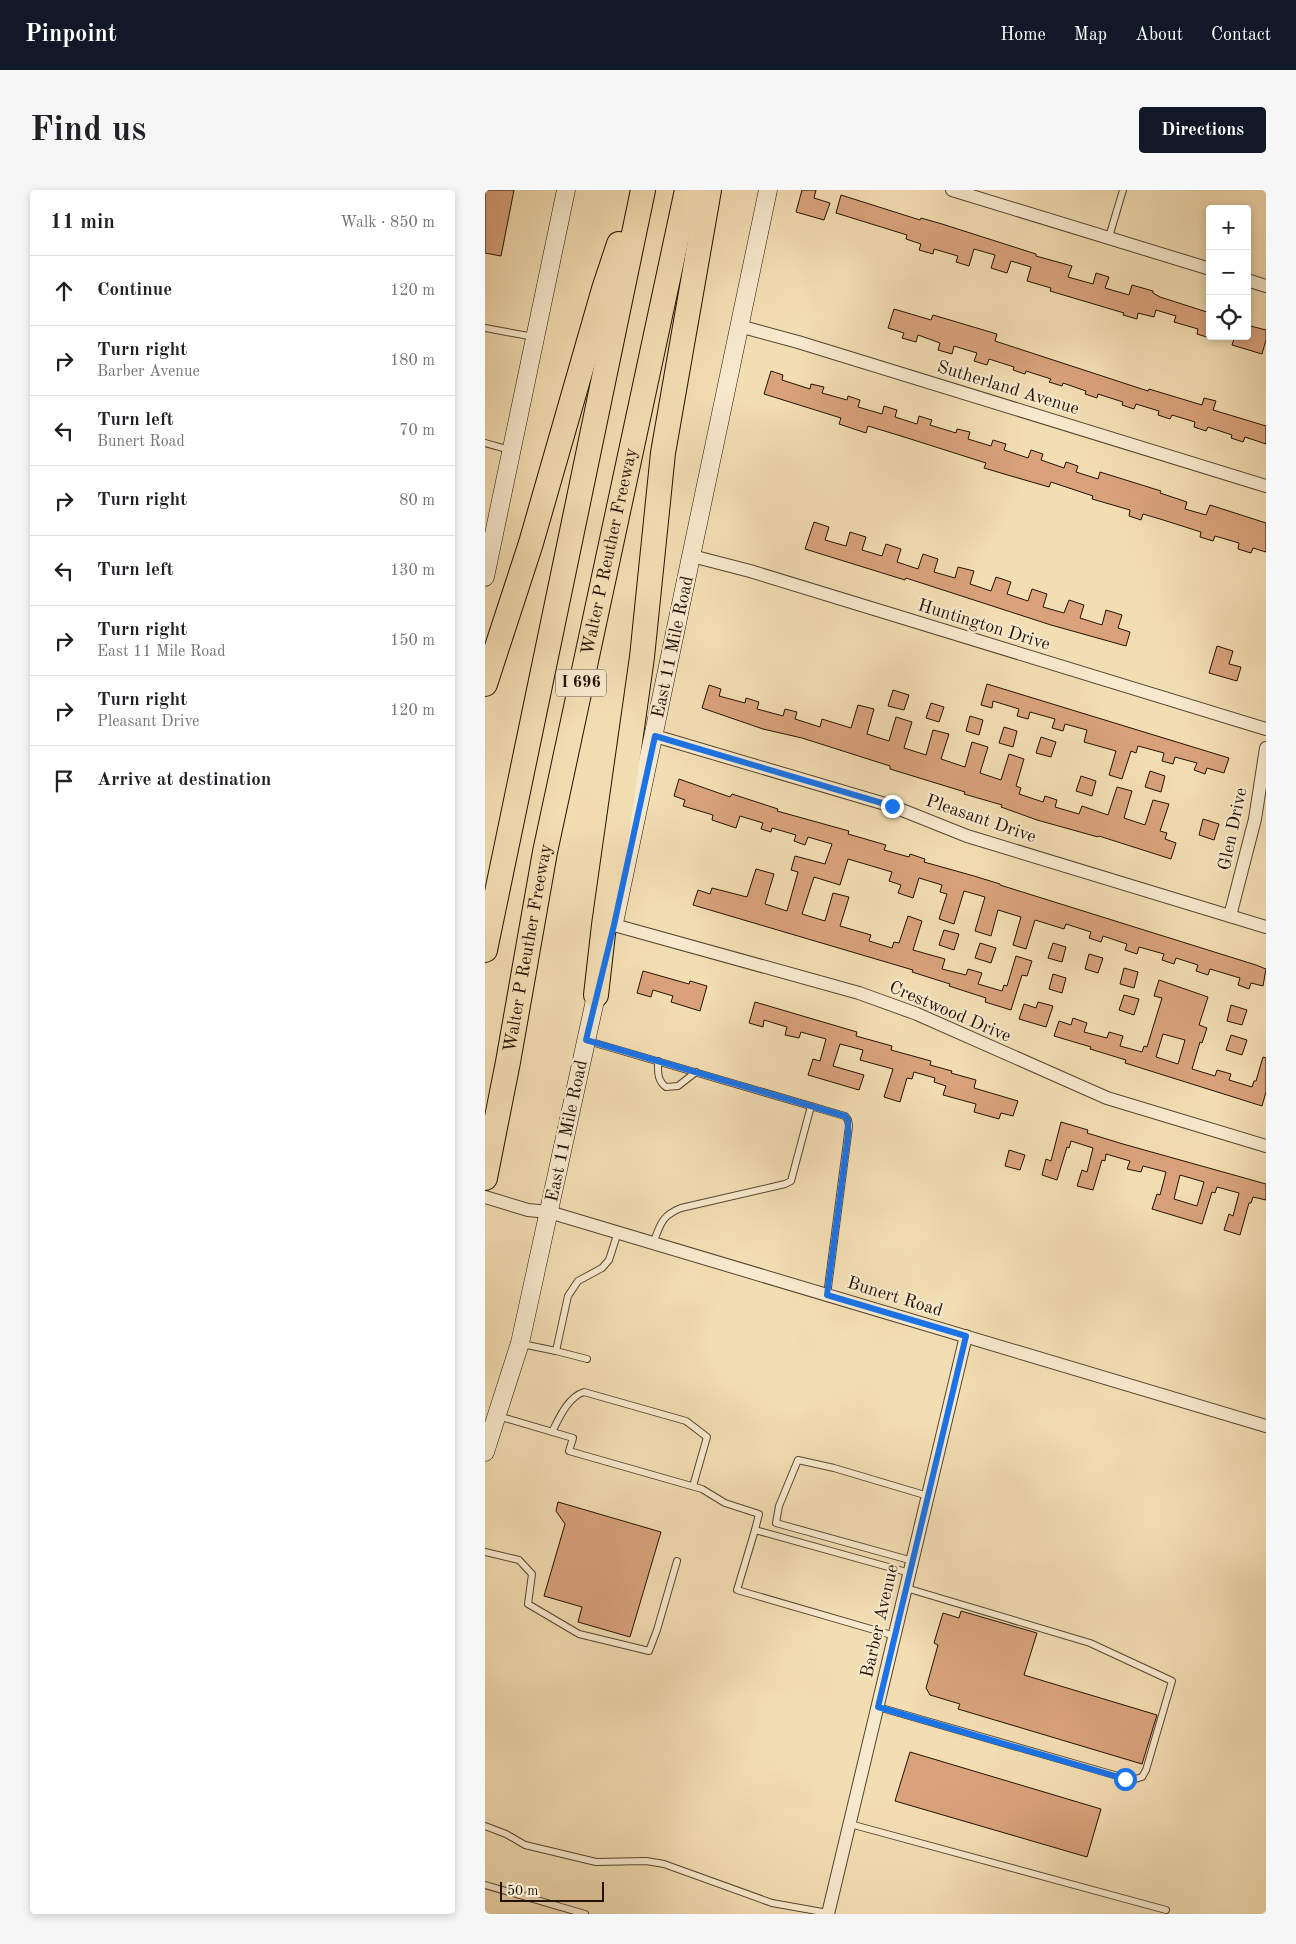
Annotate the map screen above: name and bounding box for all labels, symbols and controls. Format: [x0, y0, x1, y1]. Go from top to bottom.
text: Pinpoint [25, 23, 117, 47]
text: Home [1000, 26, 1046, 44]
text: Map [1074, 26, 1107, 44]
text: About [1135, 26, 1183, 44]
text: Contact [1211, 26, 1271, 44]
button: Directions [1139, 107, 1266, 153]
text: Find us [30, 113, 146, 148]
map controls [1206, 205, 1251, 340]
button: + [1206, 205, 1251, 250]
text: 11 min [50, 212, 115, 233]
text: Walk · 850 m [340, 215, 435, 231]
button: − [1206, 250, 1251, 295]
icon: ahead [50, 277, 78, 305]
text: Continue [97, 281, 172, 300]
text: 120 m [390, 283, 435, 299]
button: locate [1206, 295, 1251, 340]
text: Turn right [97, 341, 187, 360]
icon: right [50, 347, 78, 375]
text: 180 m [390, 353, 435, 369]
street label: Sutherland Avenue [935, 358, 1081, 418]
text: Barber Avenue [97, 364, 200, 380]
text: Turn left [97, 411, 174, 430]
icon: left [50, 417, 78, 445]
text: 70 m [399, 423, 435, 439]
text: Bunert Road [97, 434, 185, 450]
street label: Walter P Reuther Freeway [579, 446, 641, 656]
icon: right [50, 487, 78, 515]
text: Turn right [97, 491, 187, 510]
text: 80 m [399, 493, 435, 509]
icon: left [50, 557, 78, 585]
text: Turn left [97, 561, 174, 580]
text: 130 m [390, 563, 435, 579]
street label: East 11 Mile Road [649, 574, 697, 720]
street label: Huntington Drive [916, 596, 1052, 654]
text: Turn right [97, 621, 187, 640]
icon: right [50, 627, 78, 655]
text: 150 m [390, 633, 435, 649]
text: East 11 Mile Road [97, 644, 226, 660]
road number: I 696 [556, 669, 606, 696]
text: Turn right [97, 691, 187, 710]
icon: right [50, 697, 78, 725]
text: 120 m [390, 703, 435, 719]
text: Pleasant Drive [97, 714, 199, 730]
icon: arrive [50, 767, 78, 795]
text: Arrive at destination [97, 771, 271, 790]
street label: Glen Drive [1215, 786, 1251, 872]
street label: Pleasant Drive [924, 792, 1038, 846]
route end [881, 795, 904, 818]
street label: Walter P Reuther Freeway [501, 842, 556, 1054]
street label: Crestwood Drive [886, 978, 1014, 1046]
street label: East 11 Mile Road [543, 1058, 591, 1204]
street label: Bunert Road [845, 1274, 945, 1320]
street label: Barber Avenue [858, 1563, 902, 1679]
route start [1114, 1768, 1137, 1791]
scale bar [500, 1879, 604, 1902]
text: 50 m [507, 1884, 538, 1898]

